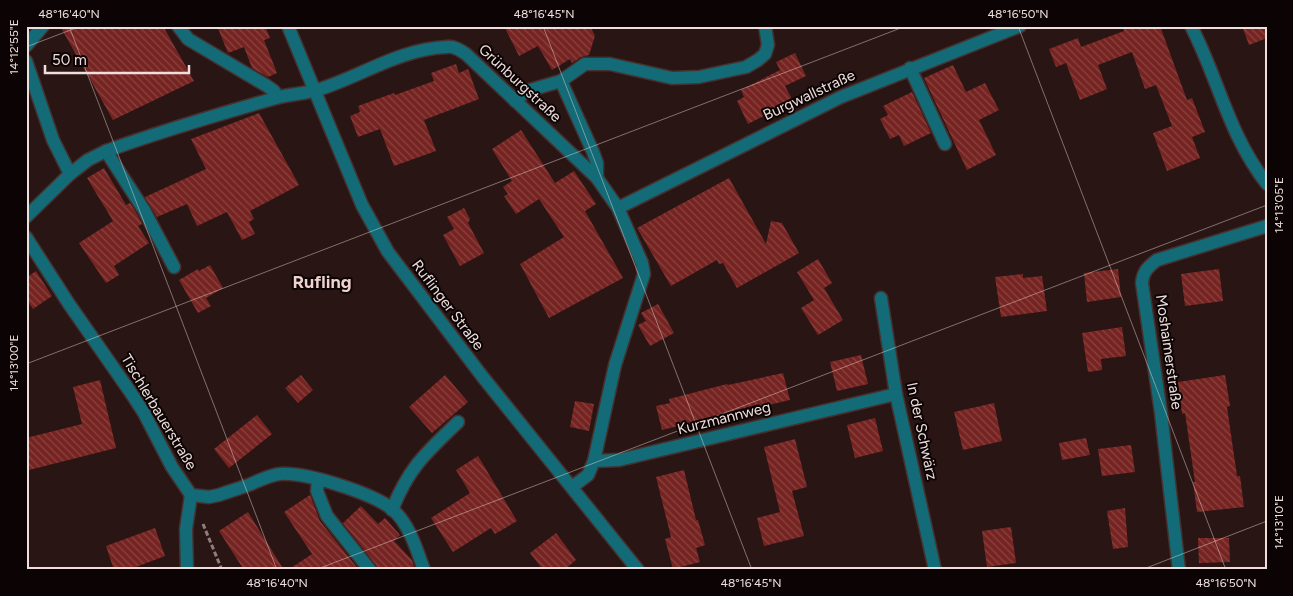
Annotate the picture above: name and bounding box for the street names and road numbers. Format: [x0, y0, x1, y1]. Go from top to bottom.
street label: Grünburgstraße [475, 40, 565, 126]
street label: Burgwallstraße [760, 66, 858, 124]
street label: Ruflinger Straße [408, 256, 488, 354]
street label: Moshaimerstraße [1152, 293, 1186, 411]
street label: Tischlerbauerstraße [117, 351, 201, 473]
street label: In der Schwärz [903, 381, 941, 481]
street label: Kurzmannweg [675, 398, 773, 438]

